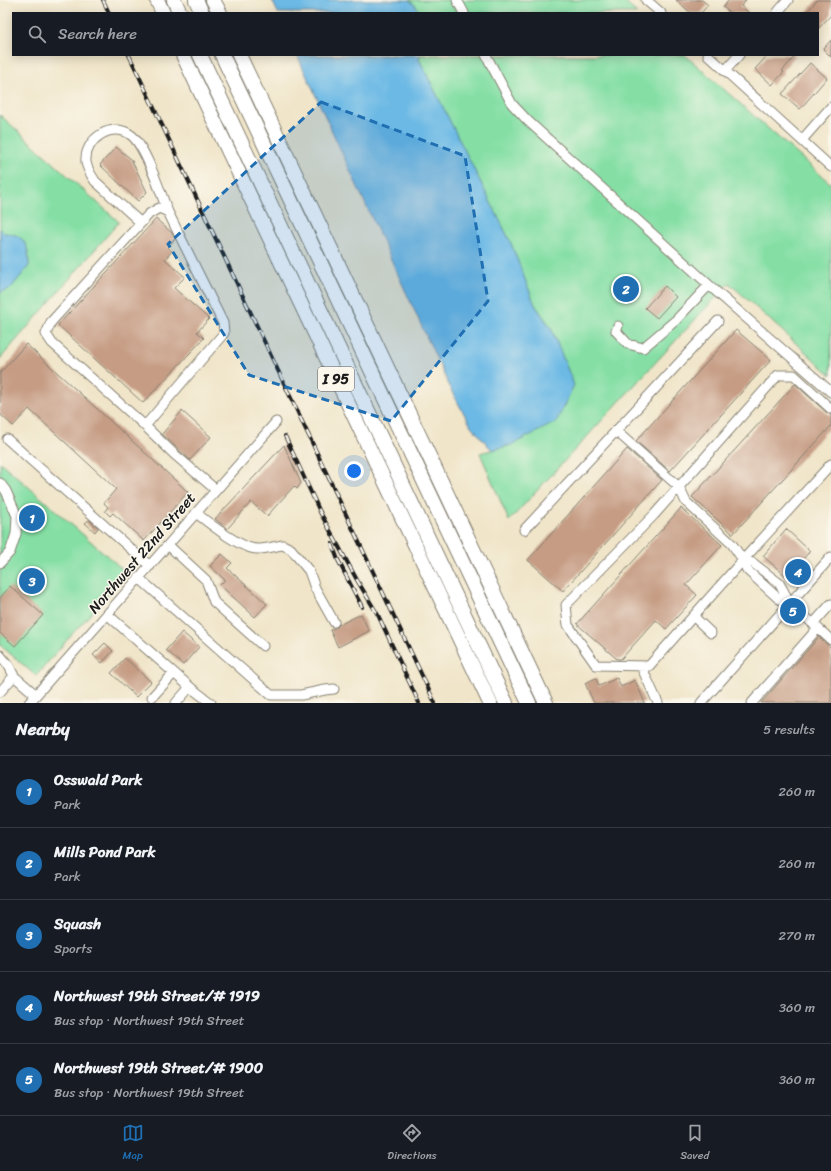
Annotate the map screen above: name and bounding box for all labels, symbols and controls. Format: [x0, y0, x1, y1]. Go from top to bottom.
search box [12, 12, 819, 56]
text: Search here [58, 21, 137, 47]
icon: search [26, 23, 48, 45]
pin: 2 [613, 274, 639, 304]
road number: I 95 [318, 367, 354, 391]
your location [344, 461, 364, 481]
street label: Northwest 22nd Street [82, 486, 203, 620]
pin: 1 [19, 503, 45, 533]
pin: 4 [785, 557, 811, 587]
pin: 3 [19, 566, 45, 596]
pin: 5 [780, 596, 806, 626]
text: Nearby [16, 714, 70, 744]
text: 5 results [763, 718, 815, 741]
text: Osswald Park [54, 767, 142, 793]
text: 1 [26, 780, 32, 803]
text: 260 m [779, 780, 815, 803]
text: Park [54, 793, 81, 816]
text: Mills Pond Park [54, 839, 156, 865]
text: 2 [25, 852, 33, 875]
text: 260 m [779, 852, 815, 875]
text: Park [54, 865, 81, 888]
text: Squash [54, 911, 101, 937]
text: 3 [25, 924, 33, 947]
text: 270 m [778, 924, 815, 947]
text: Sports [54, 937, 92, 960]
text: Northwest 19th Street/# 1919 [54, 983, 260, 1009]
text: 4 [25, 996, 33, 1019]
text: 360 m [779, 996, 815, 1019]
text: Bus stop · Northwest 19th Street [54, 1009, 244, 1032]
text: Northwest 19th Street/# 1900 [54, 1055, 263, 1081]
text: 5 [25, 1068, 33, 1091]
text: 360 m [779, 1068, 815, 1091]
text: Bus stop · Northwest 19th Street [54, 1081, 244, 1104]
tab: Map [122, 1122, 144, 1165]
tab: Directions [387, 1122, 437, 1165]
tab: Saved [680, 1122, 709, 1165]

